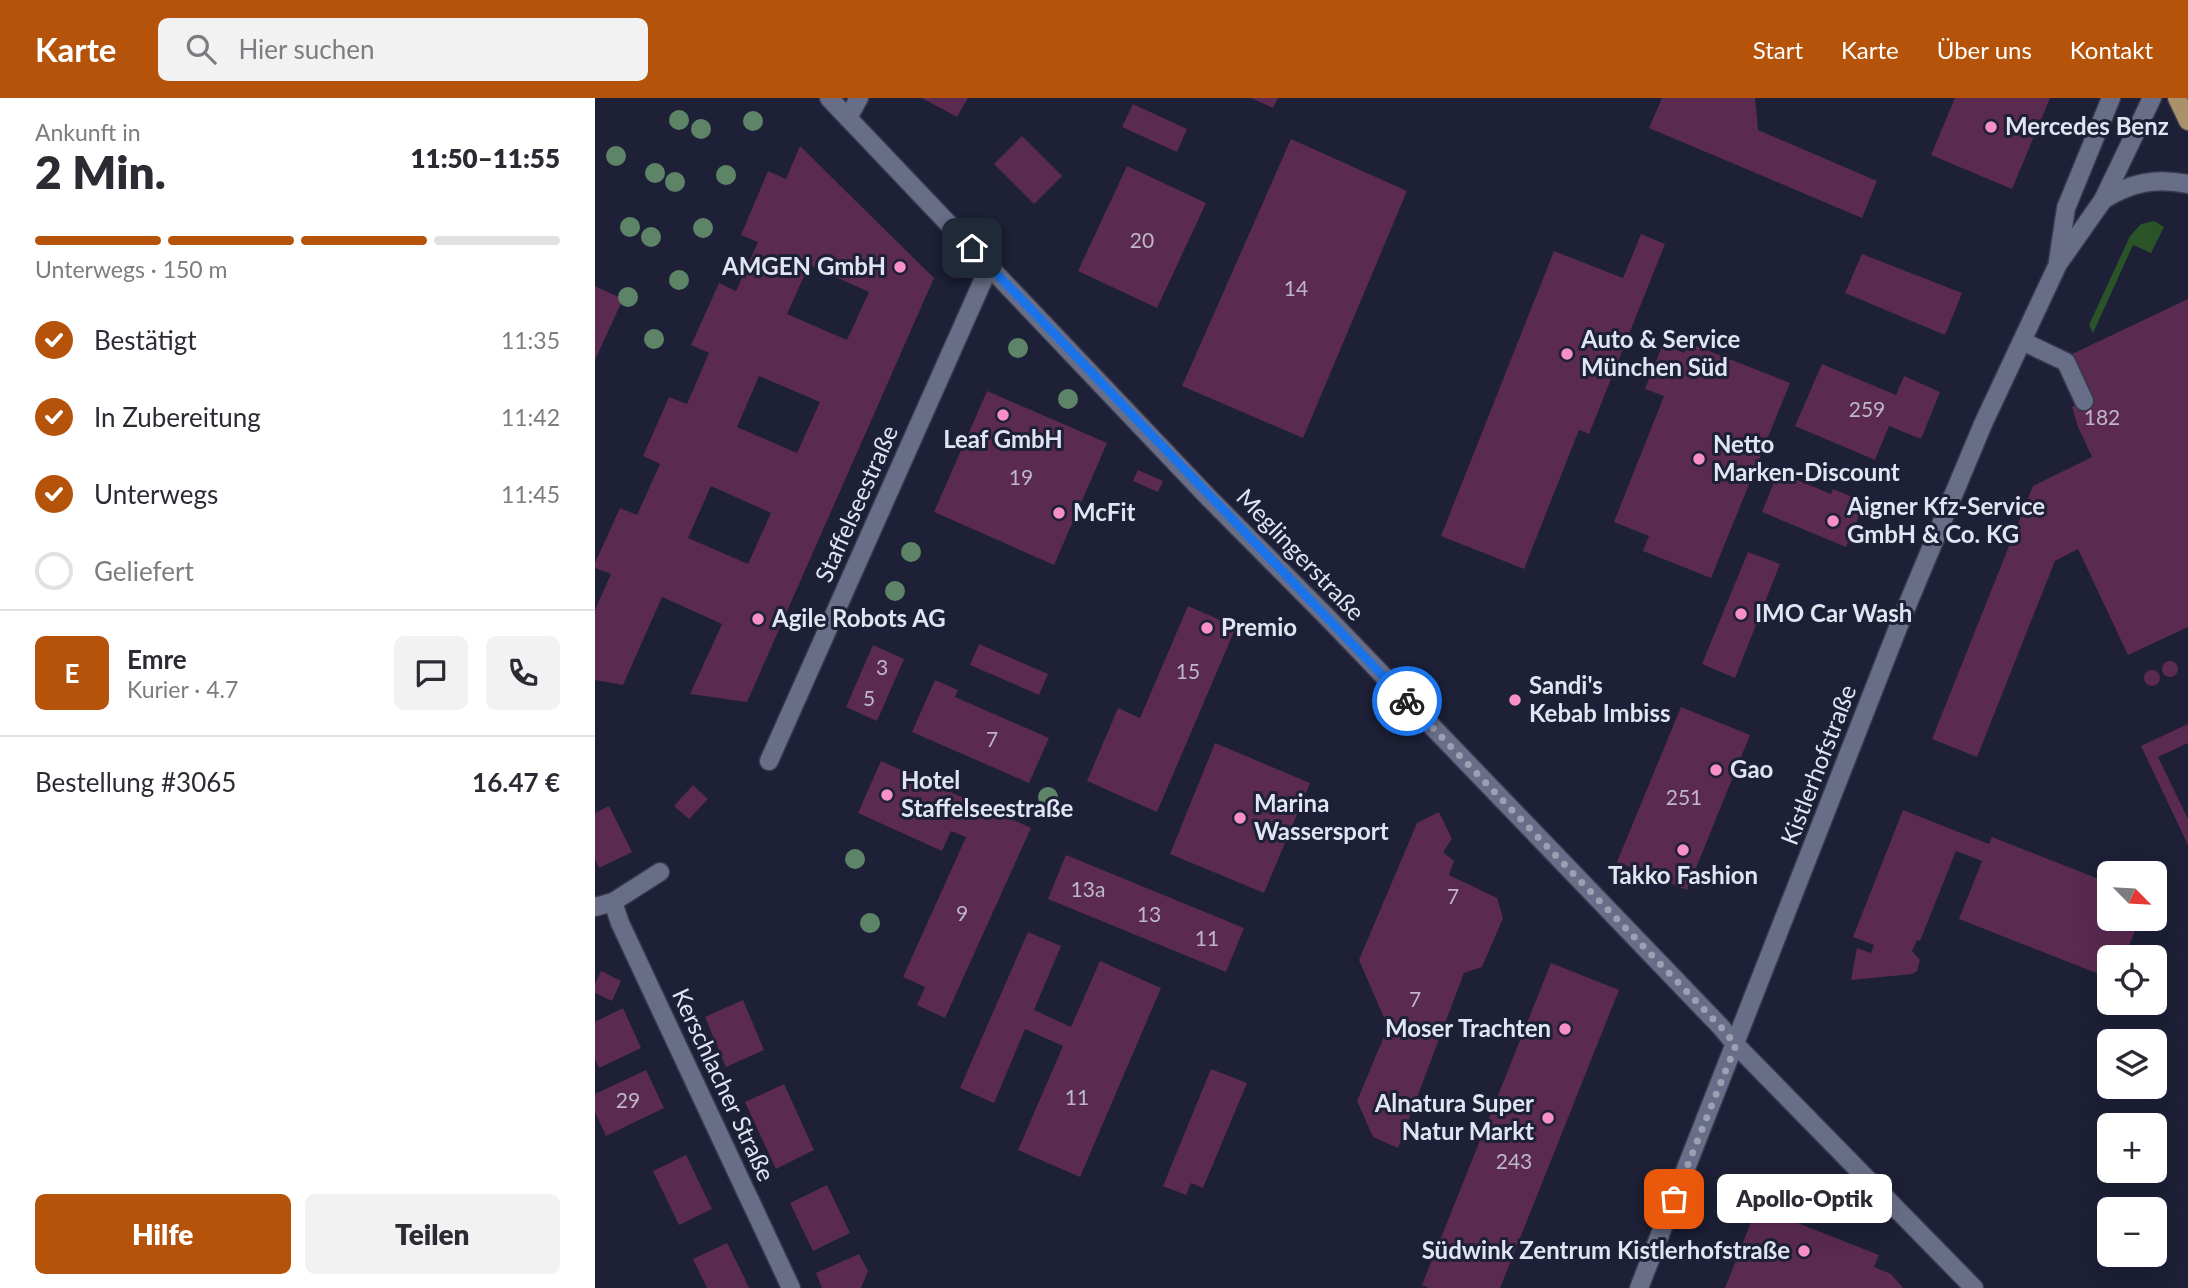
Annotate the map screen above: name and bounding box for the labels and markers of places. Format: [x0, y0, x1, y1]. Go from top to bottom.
place label: Mercedes Benz [2005, 111, 2169, 140]
marker: Mercedes Benz [1983, 119, 1999, 135]
pin [942, 218, 1002, 278]
place label: AMGEN GmbH [721, 251, 886, 280]
marker: AMGEN GmbH [892, 259, 908, 275]
place label: Auto & Service München Süd [1580, 324, 1741, 381]
marker: Auto & Service München Süd [1559, 346, 1575, 362]
marker: Leaf GmbH [995, 407, 1011, 423]
place label: Leaf GmbH [943, 424, 1063, 453]
place label: Netto Marken-Discount [1713, 429, 1900, 486]
marker: Netto Marken-Discount [1691, 451, 1707, 467]
place label: Aigner Kfz-Service GmbH & Co. KG [1846, 491, 2045, 548]
place label: McFit [1073, 497, 1135, 526]
marker: McFit [1051, 505, 1067, 521]
marker: Aigner Kfz-Service GmbH & Co. KG [1825, 513, 1841, 529]
place label: IMO Car Wash [1755, 598, 1912, 627]
place label: Agile Robots AG [771, 603, 946, 632]
marker: IMO Car Wash [1733, 606, 1749, 622]
marker: Agile Robots AG [750, 611, 766, 627]
place label: Premio [1221, 612, 1297, 641]
marker: Premio [1199, 620, 1215, 636]
place label: Sandi's Kebab Imbiss [1529, 670, 1670, 727]
marker: Sandi's Kebab Imbiss [1507, 692, 1523, 708]
place label: Gao [1730, 754, 1773, 783]
marker: Gao [1708, 762, 1724, 778]
place label: Hotel Staffelseestraße [901, 765, 1073, 822]
marker: Hotel Staffelseestraße [879, 787, 895, 803]
place label: Marina Wassersport [1254, 788, 1389, 845]
marker: Marina Wassersport [1232, 810, 1248, 826]
marker: Takko Fashion [1675, 842, 1691, 858]
place label: Takko Fashion [1608, 860, 1758, 889]
place label: Moser Trachten [1385, 1013, 1551, 1042]
marker: Moser Trachten [1557, 1021, 1573, 1037]
place label: Alnatura Super Natur Markt [1374, 1088, 1534, 1145]
marker: Alnatura Super Natur Markt [1540, 1110, 1556, 1126]
pin [1644, 1169, 1704, 1229]
callout: Apollo-Optik [1716, 1174, 1891, 1224]
place label: Südwink Zentrum Kistlerhofstraße [1422, 1235, 1790, 1264]
marker: Südwink Zentrum Kistlerhofstraße [1796, 1243, 1812, 1259]

